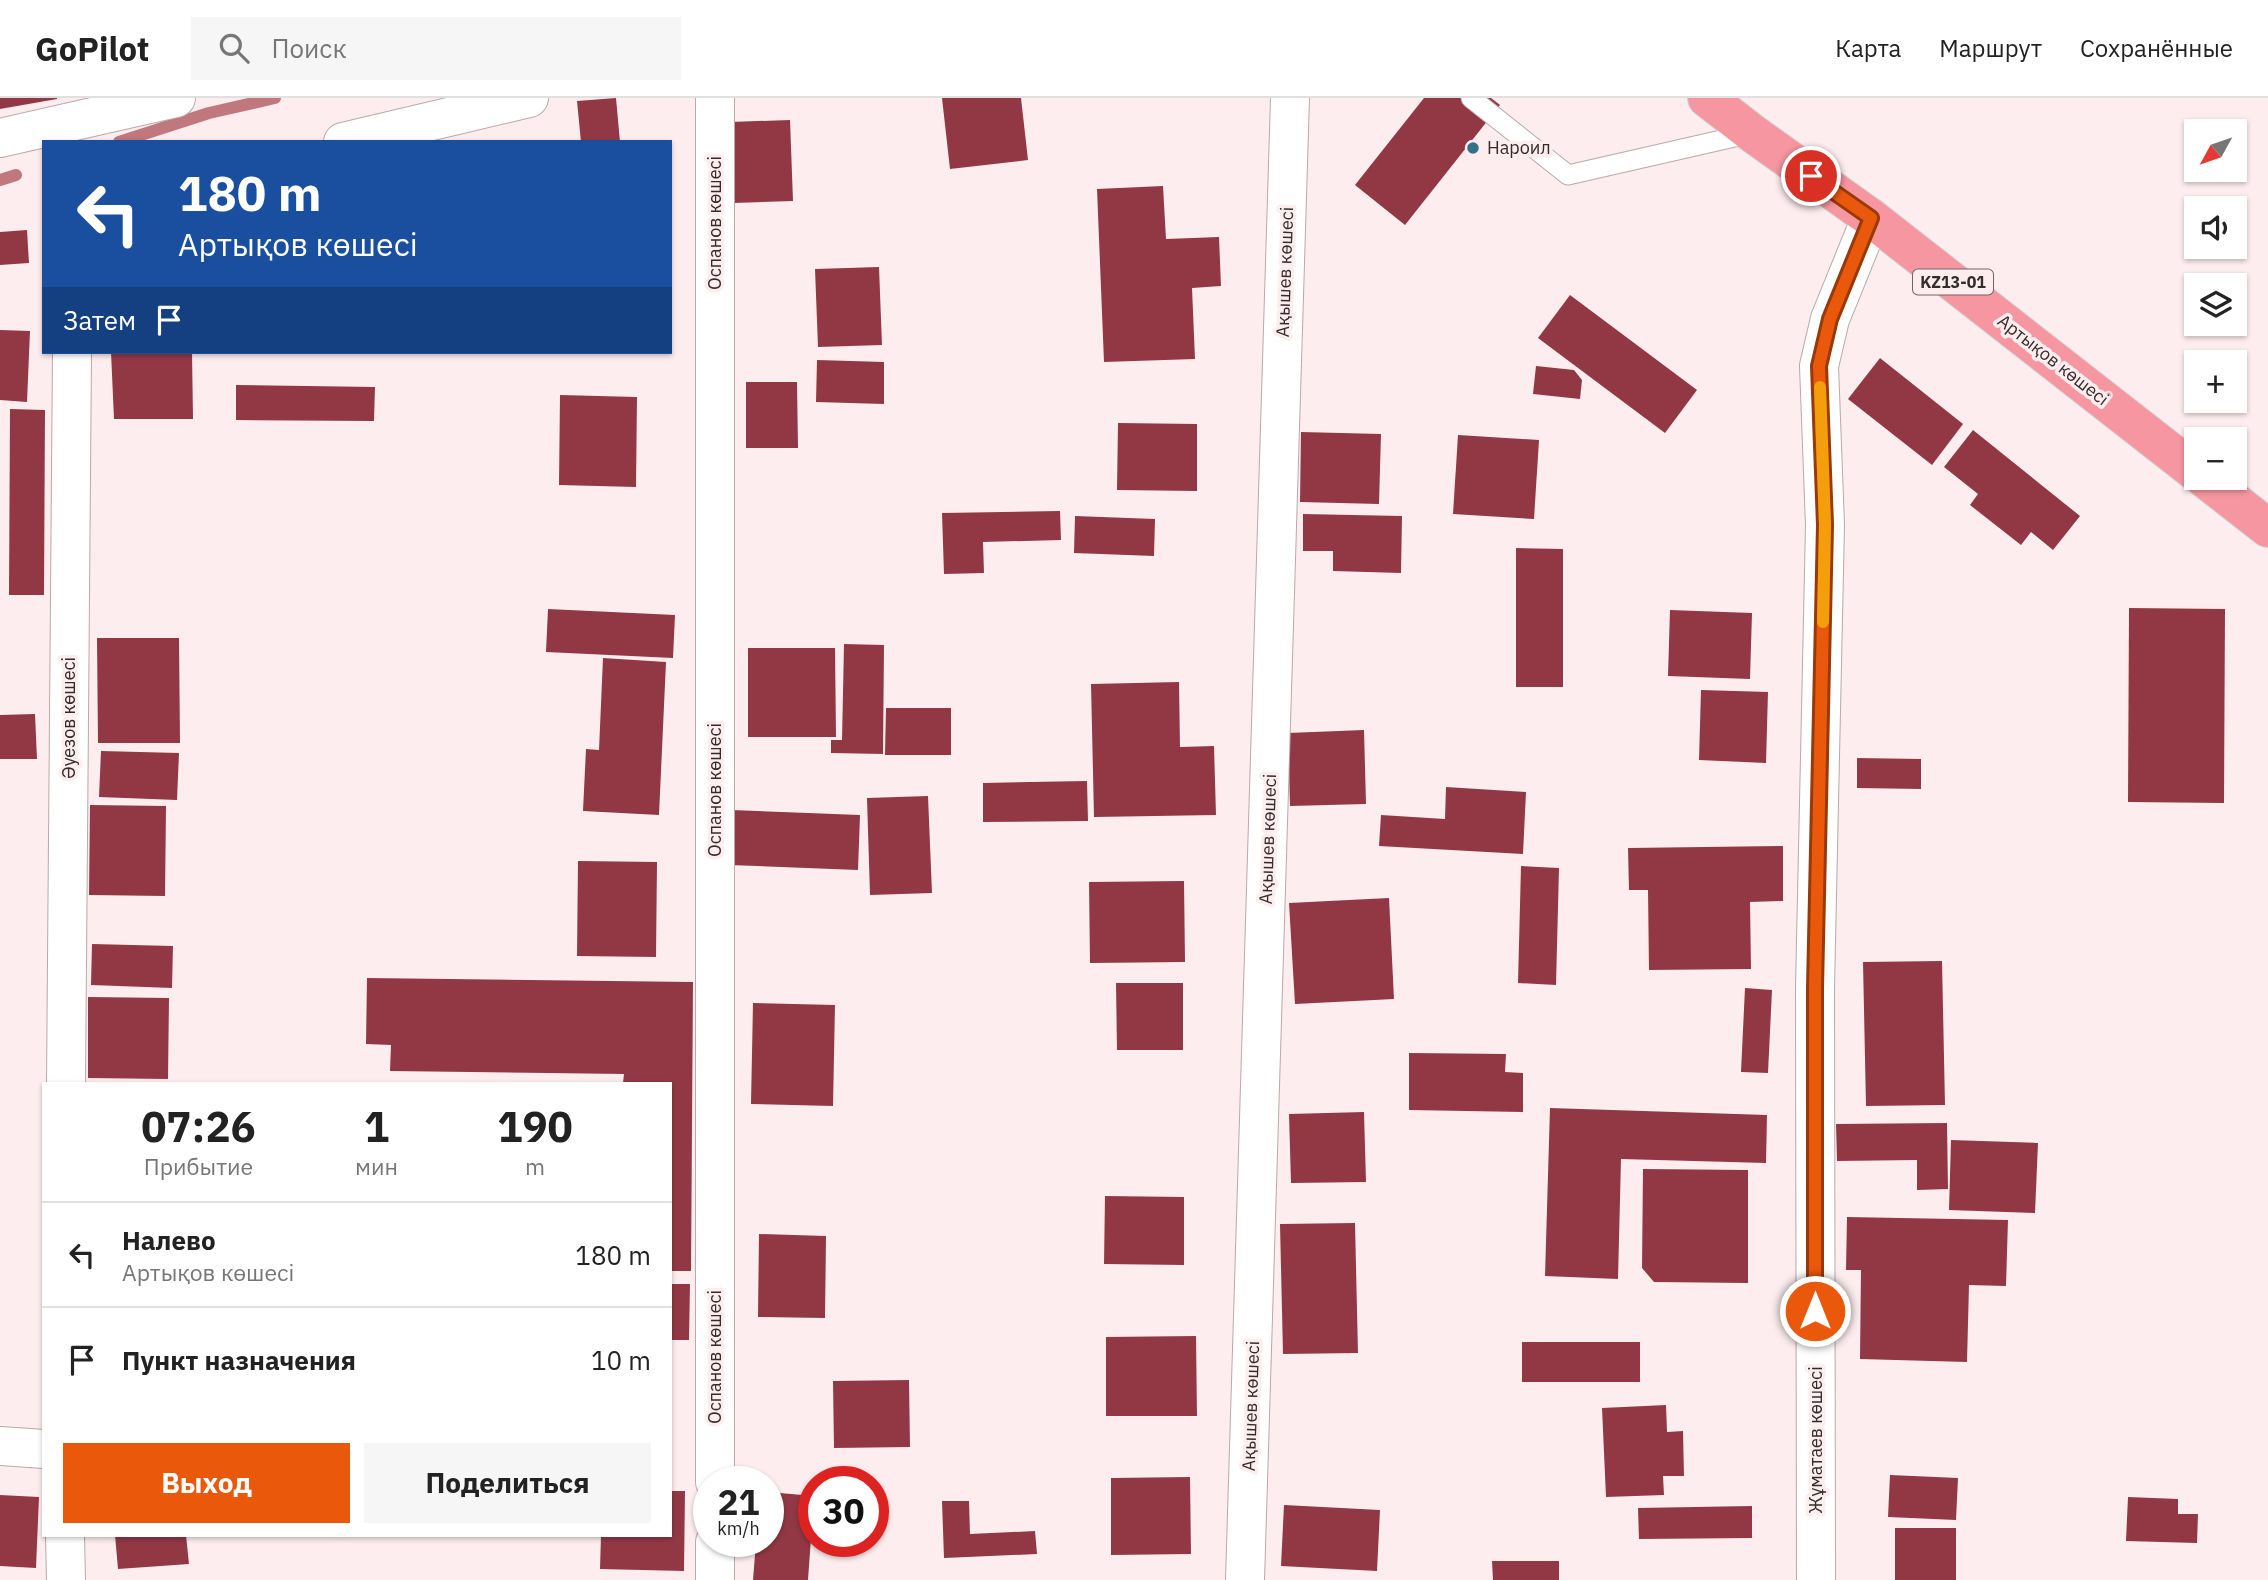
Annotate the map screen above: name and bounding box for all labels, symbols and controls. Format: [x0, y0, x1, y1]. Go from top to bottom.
search box [191, 17, 681, 80]
text: GoPilot [35, 27, 149, 70]
icon: search [215, 29, 253, 67]
text: Поиск [271, 31, 347, 65]
text: Карта [1835, 32, 1901, 64]
text: Маршрут [1939, 32, 2042, 64]
text: Сохранённые [2080, 32, 2233, 64]
north arrow [2184, 119, 2247, 182]
map controls [2184, 119, 2247, 490]
place label: Нароил [1487, 136, 1551, 159]
marker: Нароил [1465, 140, 1481, 156]
pin [1781, 146, 1841, 206]
street label: Оспанов көшесі [703, 156, 726, 290]
icon: arrive [1792, 157, 1830, 195]
text: 180 m [178, 161, 322, 224]
icon: left [63, 168, 154, 259]
button: sound [2184, 196, 2247, 259]
street label: Ақышев көшесі [1271, 206, 1298, 338]
text: Артықов көшесі [178, 223, 418, 265]
road number: KZ13-01 [1913, 270, 1993, 294]
button: layers [2184, 273, 2247, 336]
icon: arrive [150, 301, 188, 339]
text: Затем [63, 303, 136, 337]
street label: Артықов көшесі [1993, 309, 2114, 410]
button: + [2184, 350, 2247, 413]
button: − [2184, 427, 2247, 490]
street label: Әуезов көшесі [57, 657, 80, 779]
street label: Оспанов көшесі [703, 723, 726, 857]
street label: Ақышев көшесі [1254, 773, 1281, 905]
text: 07:26 [141, 1099, 256, 1154]
text: 1 [364, 1099, 389, 1154]
text: 190 [497, 1099, 573, 1154]
text: Прибытие [144, 1151, 253, 1181]
text: мин [355, 1151, 398, 1181]
text: m [525, 1151, 545, 1181]
text: Налево [122, 1223, 216, 1257]
icon: left [63, 1236, 101, 1274]
text: 180 m [575, 1238, 651, 1272]
text: Артықов көшесі [122, 1257, 294, 1287]
position arrow [1778, 1274, 1852, 1348]
street label: Оспанов көшесі [703, 1290, 726, 1424]
street label: Ақышев көшесі [1237, 1340, 1264, 1472]
icon: arrive [63, 1341, 101, 1379]
text: Пункт назначения [122, 1343, 356, 1377]
text: 10 m [591, 1343, 651, 1377]
street label: Жұматаев көшесі [1804, 1366, 1827, 1514]
button: Выход [63, 1443, 350, 1523]
button: Поделиться [364, 1443, 651, 1523]
speed limit sign: 30 [798, 1466, 889, 1557]
text: 21 [717, 1479, 760, 1525]
text: km/h [717, 1517, 760, 1540]

